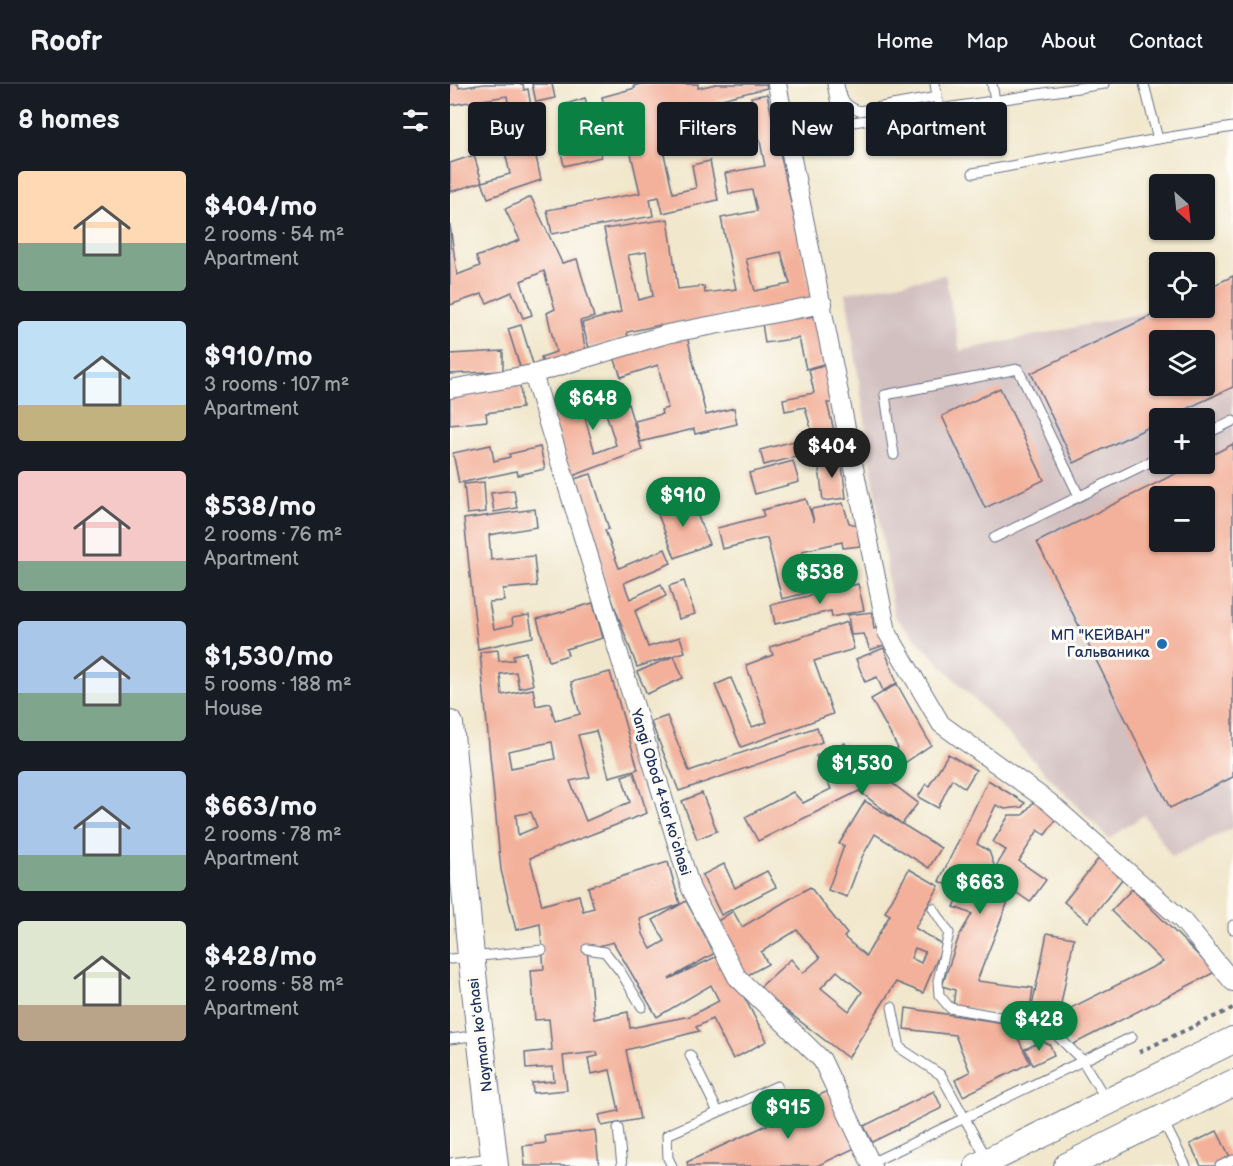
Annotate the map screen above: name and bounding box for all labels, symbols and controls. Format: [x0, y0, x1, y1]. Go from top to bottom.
text: Roofr [30, 25, 102, 58]
text: Home [876, 29, 933, 54]
text: Map [966, 29, 1008, 54]
text: About [1041, 29, 1096, 54]
text: Contact [1129, 29, 1203, 54]
chip: Buy [468, 102, 546, 156]
chip: Rent [558, 102, 645, 156]
chip: Filters [657, 102, 758, 156]
chip: New [770, 102, 854, 156]
chip: Apartment [866, 102, 1007, 156]
icon: filters [399, 104, 432, 137]
text: 8 homes [18, 105, 120, 136]
north arrow [1149, 174, 1215, 240]
map controls [1149, 174, 1215, 552]
text: $404/mo [204, 192, 317, 223]
icon: home [66, 195, 138, 267]
text: 2 rooms · 54 m² [204, 223, 344, 247]
text: Apartment [204, 247, 299, 271]
button: locate [1149, 252, 1215, 318]
button: layers [1149, 330, 1215, 396]
text: $910/mo [204, 342, 313, 373]
icon: home [66, 345, 138, 417]
text: 3 rooms · 107 m² [204, 373, 349, 397]
pin: $648 [557, 380, 629, 431]
text: $648 [568, 387, 618, 411]
text: Apartment [204, 397, 299, 421]
button: + [1149, 408, 1215, 474]
pin: $404 [796, 428, 868, 479]
text: $404 [807, 435, 857, 459]
pin: $910 [647, 477, 719, 528]
text: $910 [660, 484, 706, 508]
button: − [1149, 486, 1215, 552]
text: $538/mo [204, 492, 316, 523]
icon: home [66, 495, 138, 567]
text: 2 rooms · 76 m² [204, 523, 342, 547]
text: Apartment [204, 547, 299, 571]
pin: $538 [784, 554, 856, 605]
text: $538 [796, 561, 844, 585]
place label: МП "КЕЙВАН" Гальваника [1051, 626, 1150, 662]
marker: МП "КЕЙВАН" Гальваника [1155, 637, 1169, 651]
text: $1,530/mo [204, 642, 333, 673]
icon: home [66, 645, 138, 717]
text: 5 rooms · 188 m² [204, 673, 352, 697]
text: House [204, 697, 263, 721]
street label: Yangi Obod 4-tor koʻchasi [626, 706, 695, 878]
pin: $1,530 [813, 745, 911, 796]
text: $1,530 [831, 752, 893, 776]
text: $663/mo [204, 792, 317, 823]
icon: home [66, 795, 138, 867]
text: 2 rooms · 78 m² [204, 823, 342, 847]
text: Apartment [204, 847, 299, 871]
pin: $663 [944, 864, 1016, 915]
text: $663 [955, 871, 1005, 895]
text: $428/mo [204, 942, 317, 973]
icon: home [66, 945, 138, 1017]
text: 2 rooms · 58 m² [204, 973, 344, 997]
street label: Nayman koʻchasi [464, 977, 497, 1093]
text: Apartment [204, 997, 299, 1021]
pin: $428 [1003, 1001, 1075, 1052]
text: $428 [1015, 1008, 1063, 1032]
pin: $915 [752, 1089, 824, 1140]
text: $915 [766, 1096, 810, 1120]

